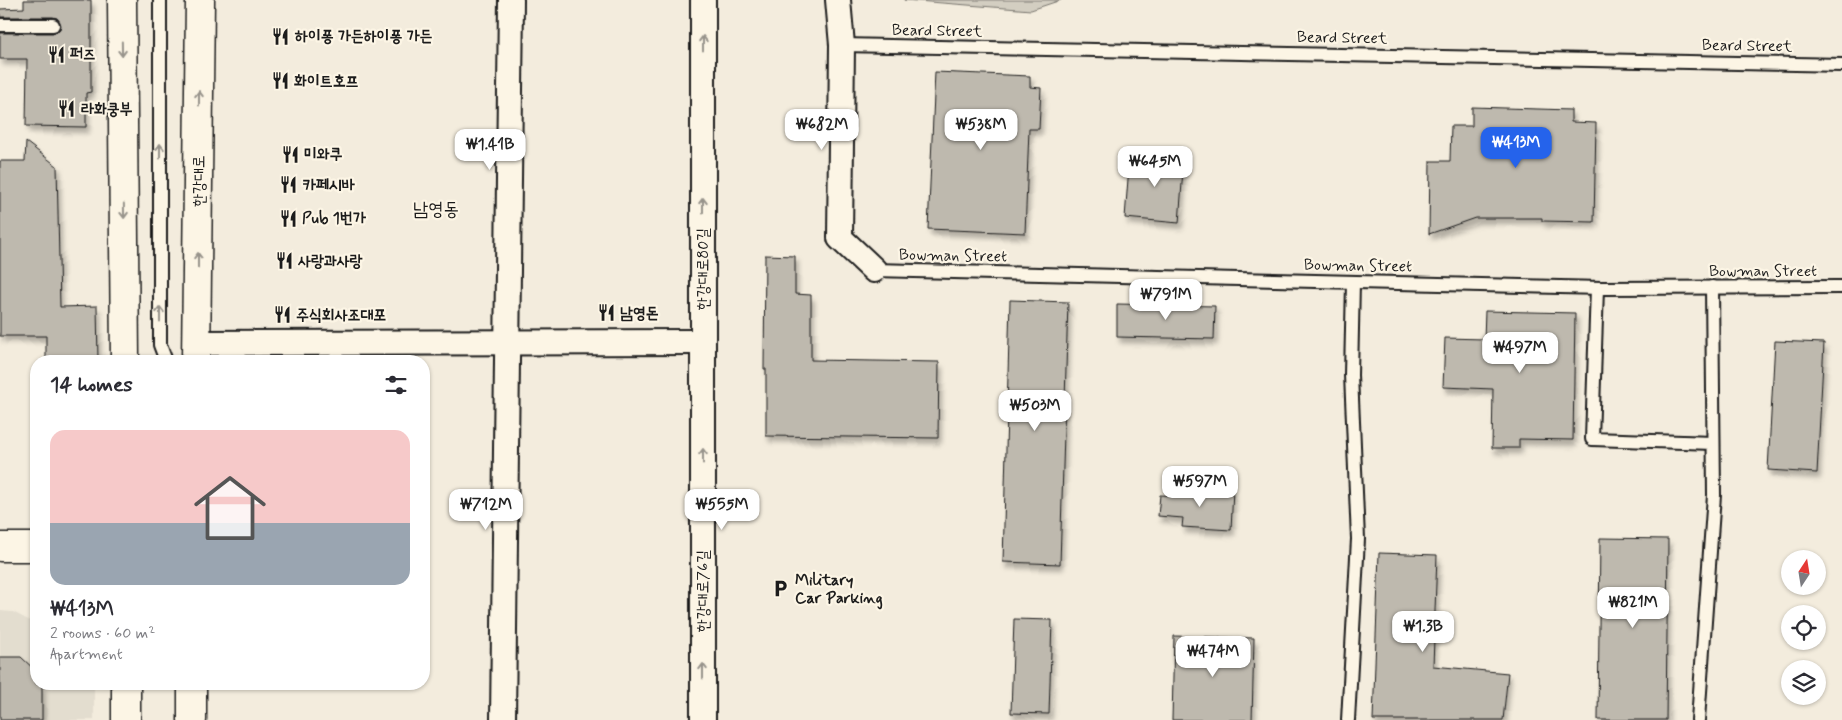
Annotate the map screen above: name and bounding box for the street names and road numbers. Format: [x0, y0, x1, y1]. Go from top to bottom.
street label: Beard Street [892, 20, 983, 42]
street label: Beard Street [1297, 27, 1388, 49]
street label: Beard Street [1702, 35, 1793, 57]
street label: 한강대로 [189, 155, 210, 207]
street label: 한강대로80길 [693, 228, 714, 310]
street label: Bowman Street [899, 245, 1007, 267]
street label: Bowman Street [1304, 255, 1412, 277]
street label: Bowman Street [1709, 261, 1817, 282]
street label: 한강대로76길 [693, 550, 714, 632]

